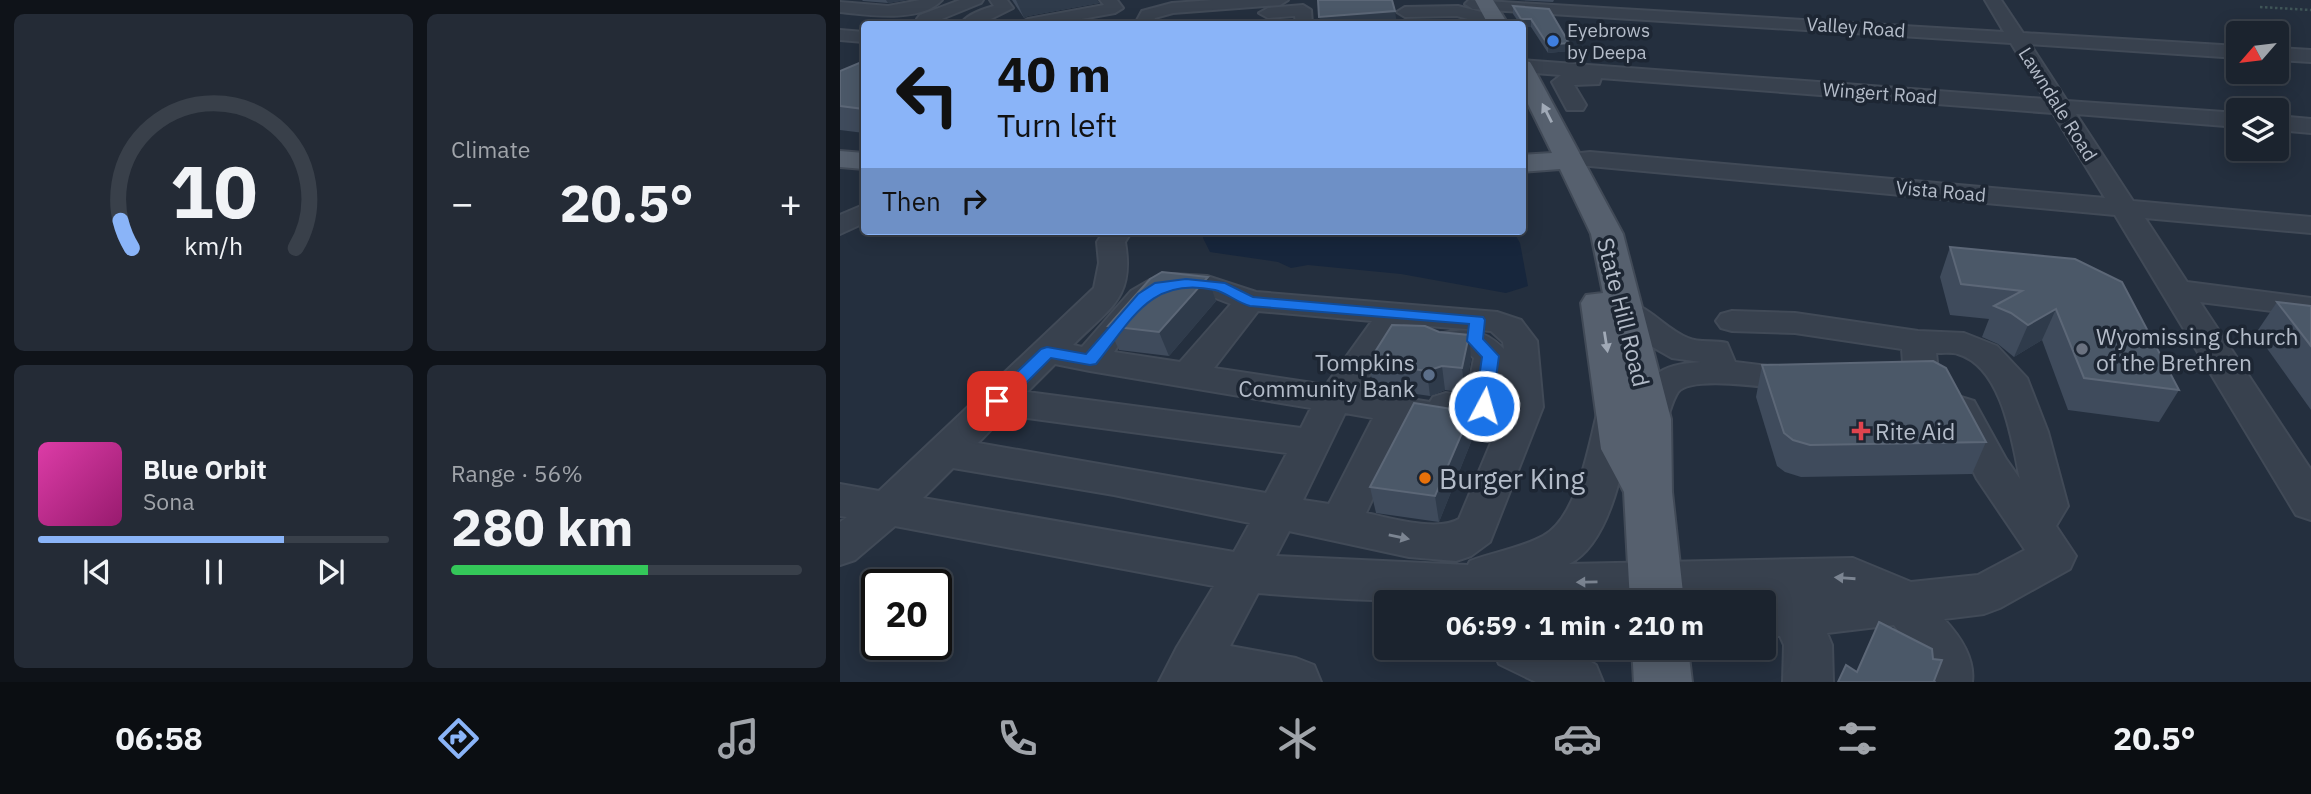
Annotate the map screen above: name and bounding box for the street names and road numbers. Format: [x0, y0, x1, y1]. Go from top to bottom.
street label: Valley Road [1806, 12, 1906, 42]
street label: Lawndale Road [2013, 43, 2103, 165]
street label: Wingert Road [1822, 77, 1938, 109]
street label: Vista Road [1895, 175, 1987, 207]
street label: State Hill Road [1591, 234, 1657, 390]

